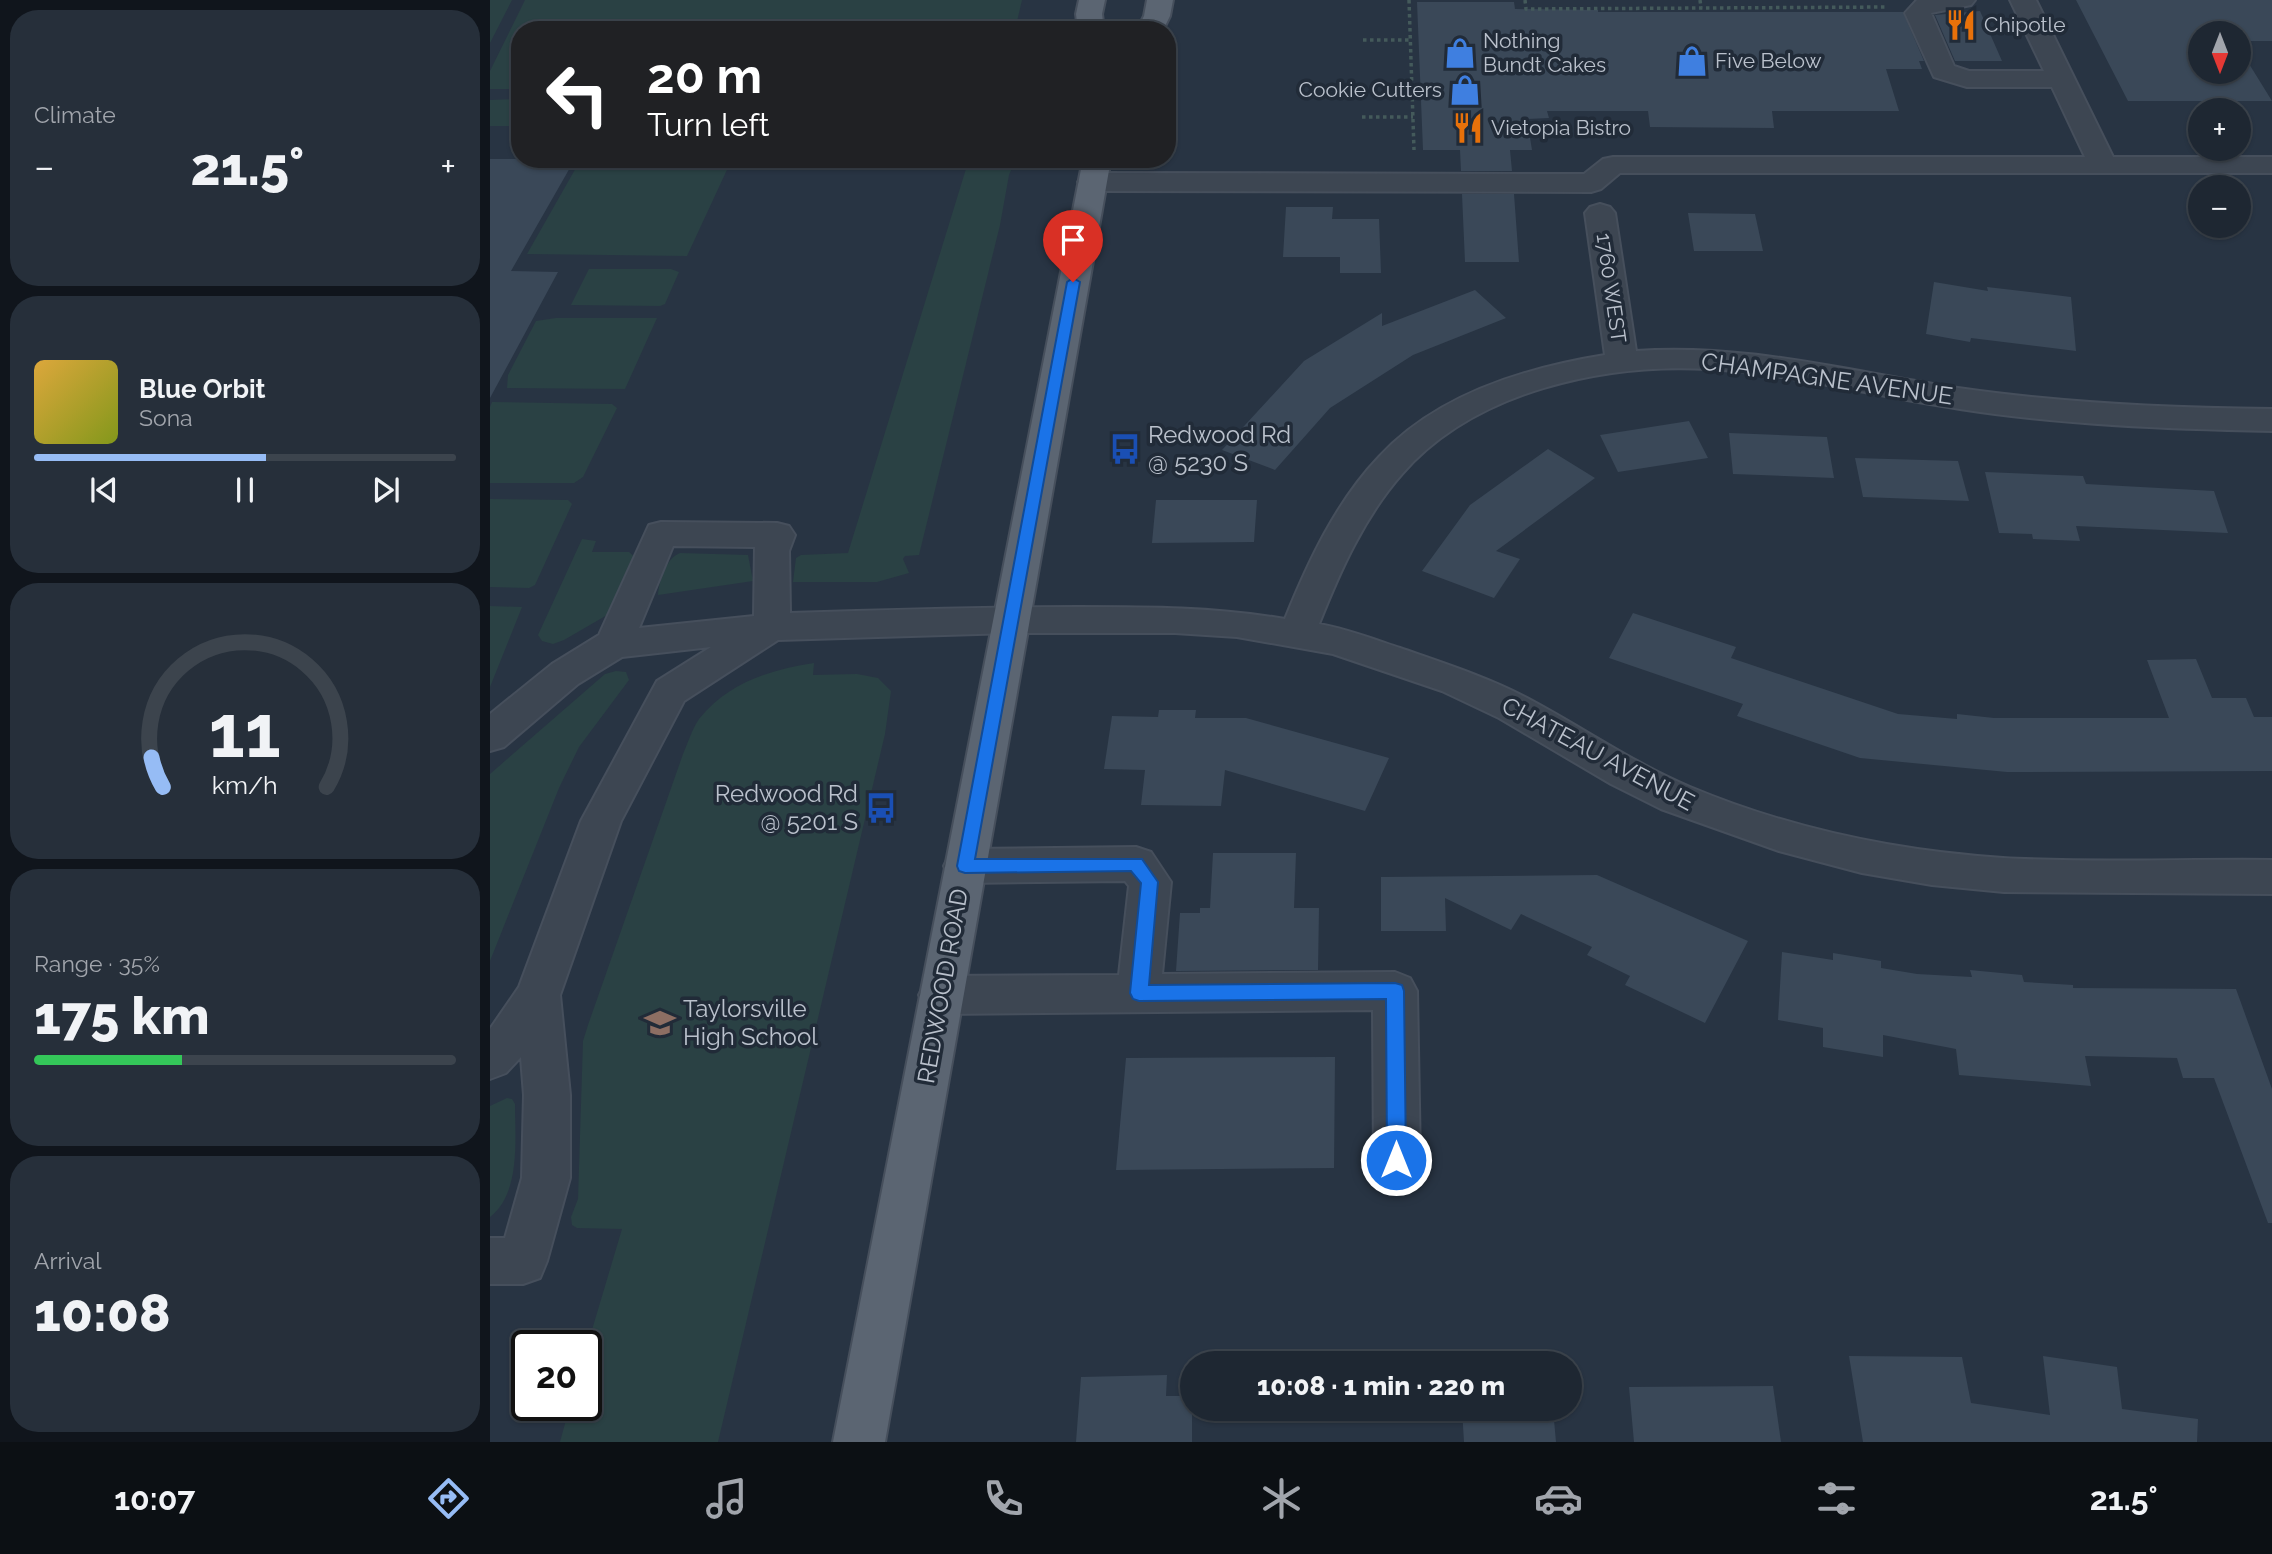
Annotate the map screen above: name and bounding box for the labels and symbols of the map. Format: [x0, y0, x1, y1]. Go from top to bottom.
restaurant icon: Chipotle [1944, 8, 1978, 42]
place label: Chipotle [1984, 12, 2066, 37]
north arrow [2188, 21, 2250, 84]
place label: Nothing Bundt Cakes [1483, 28, 1606, 77]
shop icon: Nothing Bundt Cakes [1443, 36, 1477, 70]
shop icon: Five Below [1675, 44, 1709, 78]
place label: Five Below [1715, 48, 1822, 73]
shop icon: Cookie Cutters [1448, 73, 1482, 107]
place label: Cookie Cutters [1299, 77, 1442, 102]
restaurant icon: Vietopia Bistro [1451, 111, 1485, 145]
place label: Vietopia Bistro [1491, 115, 1631, 140]
pin [1043, 210, 1103, 282]
street label: 1760 WEST [1591, 232, 1632, 345]
street label: CHAMPAGNE AVENUE [1700, 347, 1955, 411]
place label: Redwood Rd @ 5230 S [1148, 420, 1291, 477]
bus stop icon: Redwood Rd @ 5230 S [1108, 432, 1142, 466]
street label: CHATEAU AVENUE [1497, 691, 1700, 817]
place label: Redwood Rd @ 5201 S [715, 779, 858, 836]
bus stop icon: Redwood Rd @ 5201 S [864, 791, 898, 825]
street label: REDWOOD ROAD [911, 886, 974, 1086]
place label: Taylorsville High School [683, 994, 818, 1051]
school or university icon: Taylorsville High School [643, 1006, 677, 1040]
position arrow [1359, 1123, 1433, 1197]
speed limit sign: 20 [511, 1330, 602, 1421]

